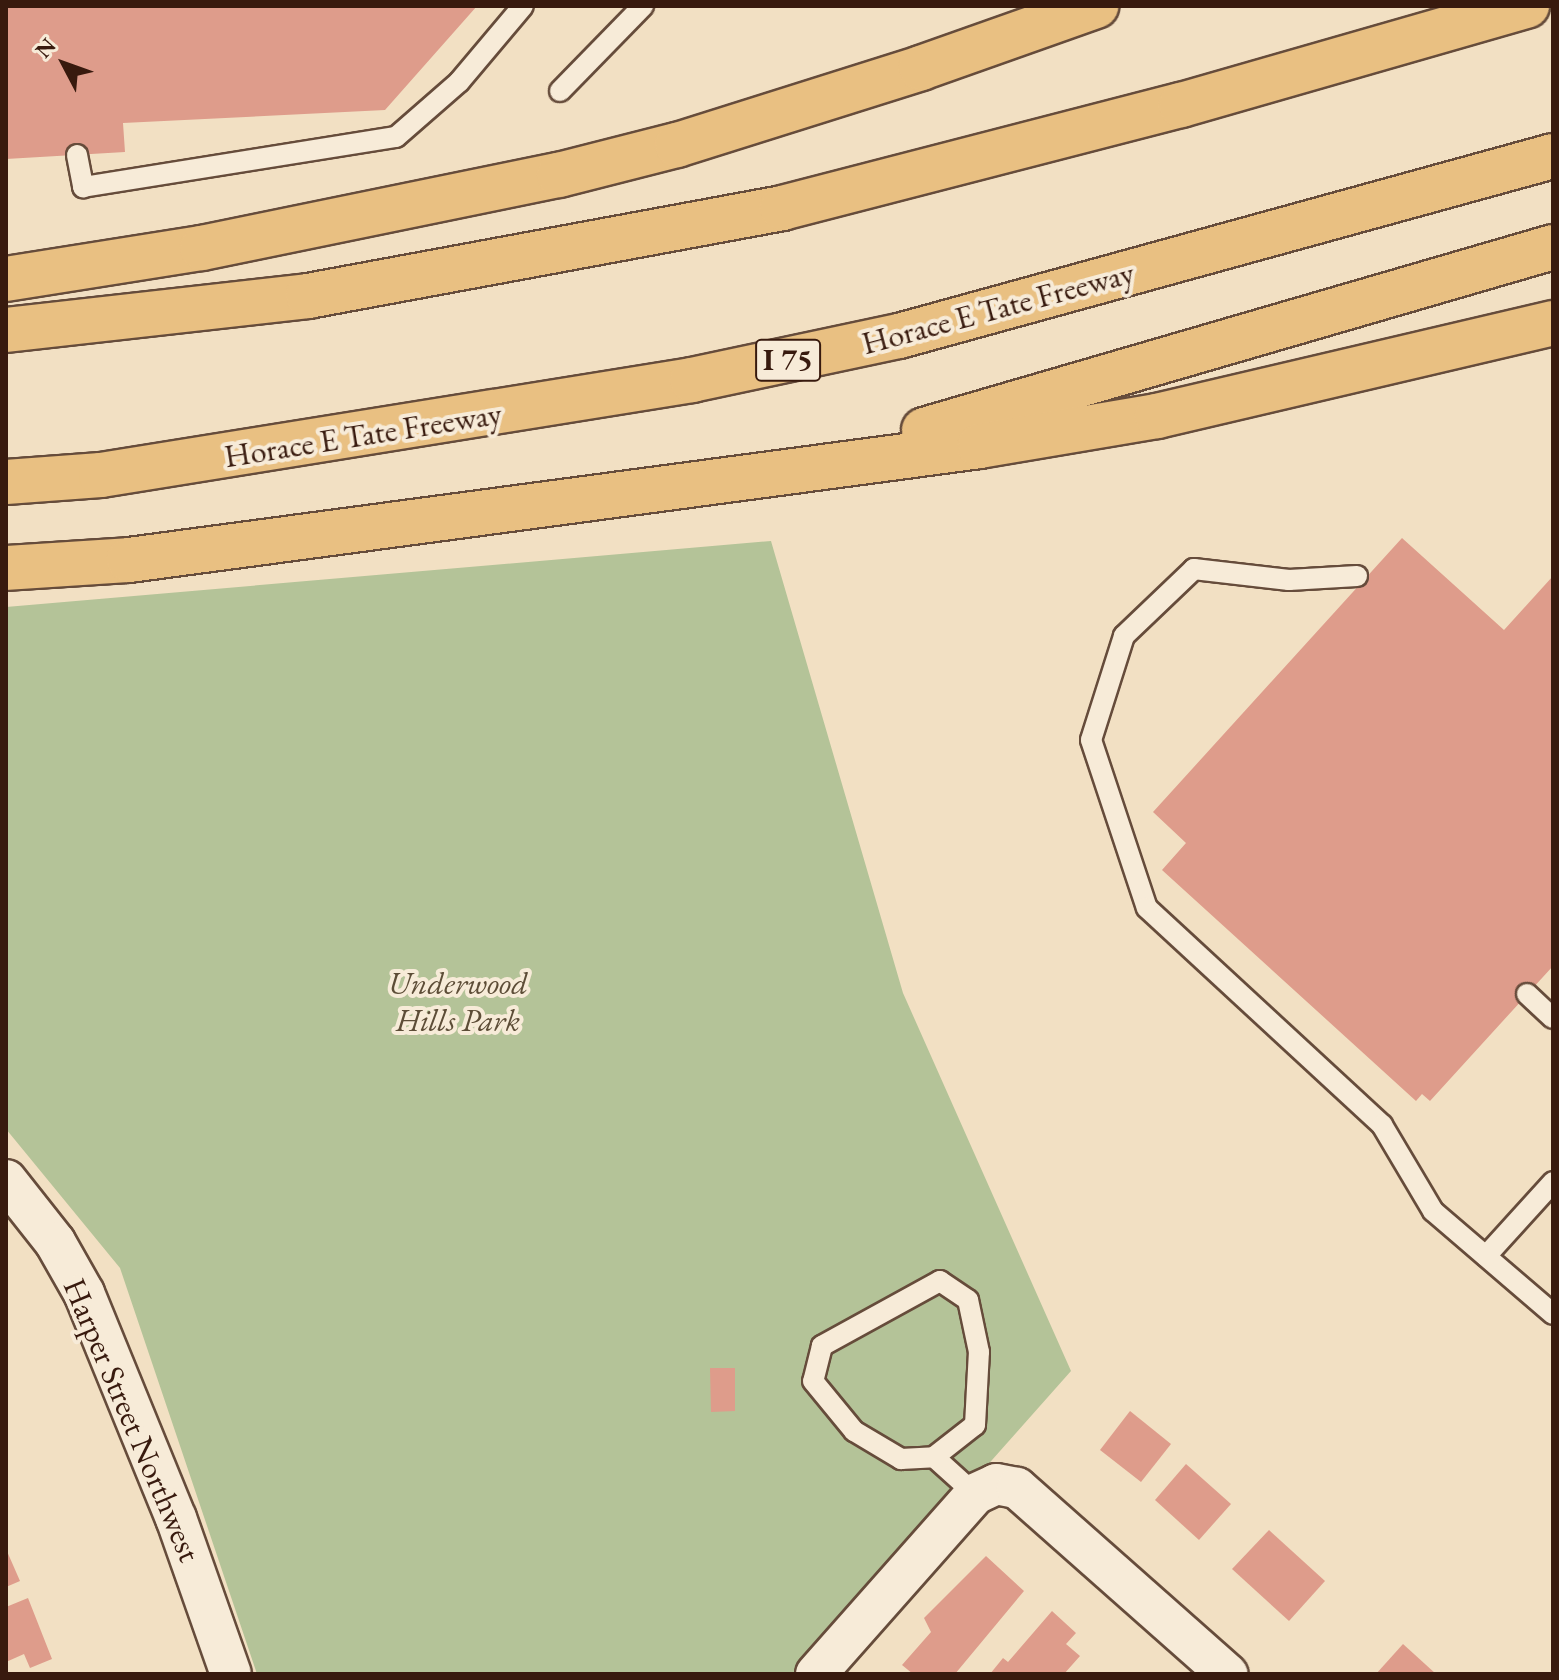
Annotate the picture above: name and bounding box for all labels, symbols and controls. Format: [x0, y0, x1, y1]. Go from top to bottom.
north arrow [24, 24, 104, 104]
text: N [29, 32, 62, 64]
street label: Horace E Tate Freeway [858, 253, 1138, 363]
road number: I 75 [754, 334, 822, 386]
street label: Horace E Tate Freeway [222, 394, 504, 476]
park label: Underwood Hills Park [388, 965, 528, 1040]
street label: Harper Street Northwest [55, 1273, 209, 1567]

